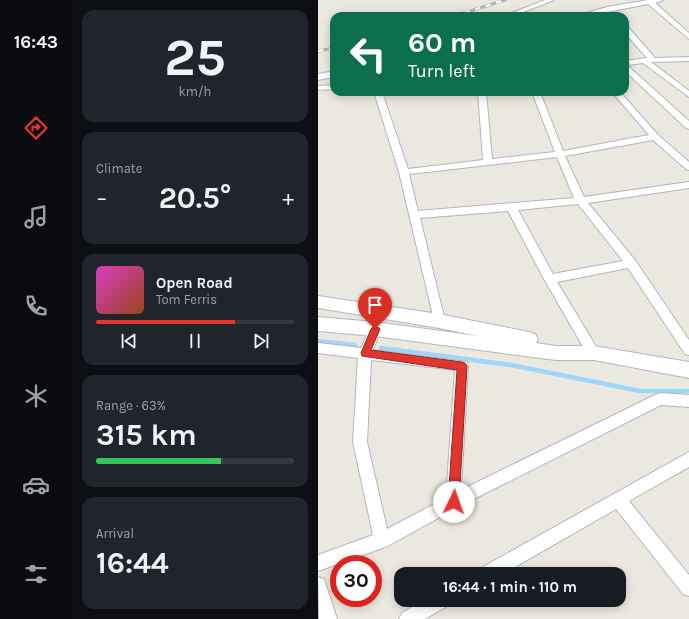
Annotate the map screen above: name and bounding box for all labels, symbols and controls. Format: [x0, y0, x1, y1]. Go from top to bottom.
text: 60 m [408, 26, 476, 59]
text: 25 [164, 27, 226, 88]
icon: left [342, 28, 394, 80]
text: 16:43 [14, 31, 58, 53]
text: Turn left [408, 60, 476, 82]
text: km/h [179, 84, 211, 99]
icon: directions [22, 114, 50, 142]
text: Climate [96, 161, 142, 176]
text: 20.5° [159, 180, 231, 216]
text: − [96, 185, 108, 211]
text: + [282, 185, 294, 211]
icon: music [22, 203, 50, 231]
text: Open Road [156, 274, 233, 292]
pin [358, 288, 392, 329]
icon: phone [22, 292, 50, 320]
text: Tom Ferris [156, 292, 217, 307]
icon: arrive [364, 294, 386, 316]
icon: previous [118, 330, 140, 352]
icon: pause [184, 330, 206, 352]
icon: next [250, 330, 272, 352]
icon: climate [22, 382, 50, 410]
text: Range · 63% [96, 398, 166, 413]
text: 315 km [96, 417, 197, 453]
icon: car [22, 471, 50, 499]
position arrow [433, 481, 475, 523]
text: Arrival [96, 526, 134, 541]
text: 16:44 [96, 545, 169, 581]
speed limit sign: 30 [330, 555, 382, 607]
icon: filters [22, 560, 50, 588]
text: 16:44 · 1 min · 110 m [443, 578, 577, 596]

